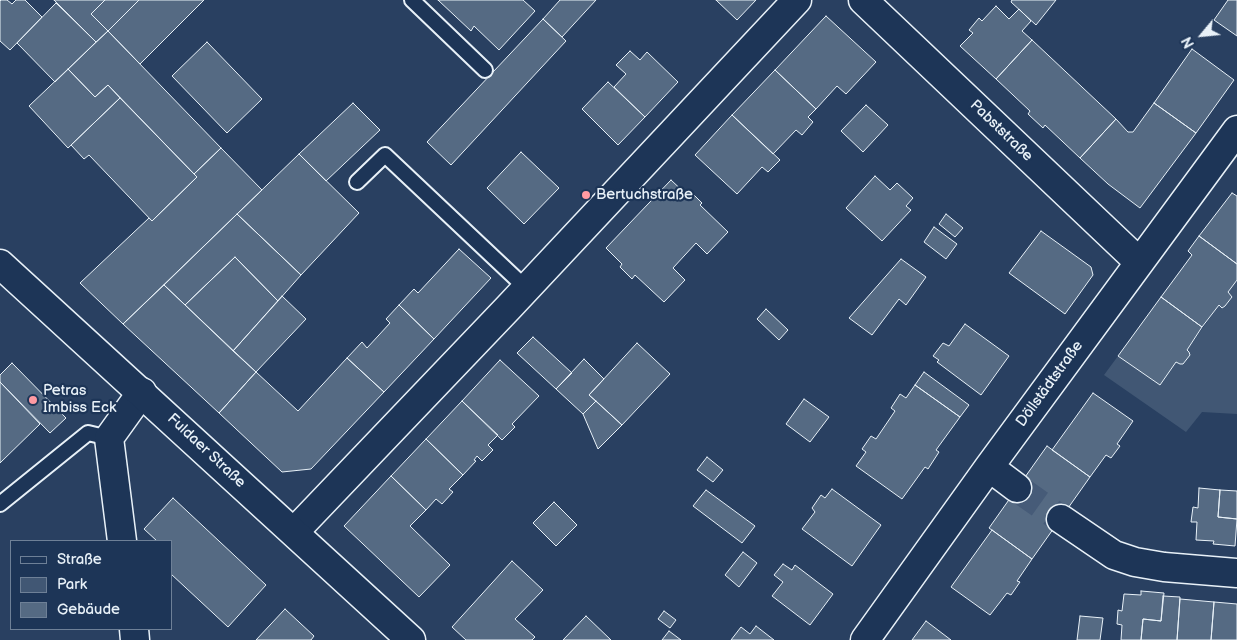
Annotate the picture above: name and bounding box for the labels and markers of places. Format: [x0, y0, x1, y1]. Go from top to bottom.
place label: Bertuchstraße [596, 186, 693, 204]
marker: Bertuchstraße [580, 189, 592, 201]
place label: Petras Imbiss Eck [43, 382, 116, 417]
marker: Petras Imbiss Eck [27, 394, 39, 406]

